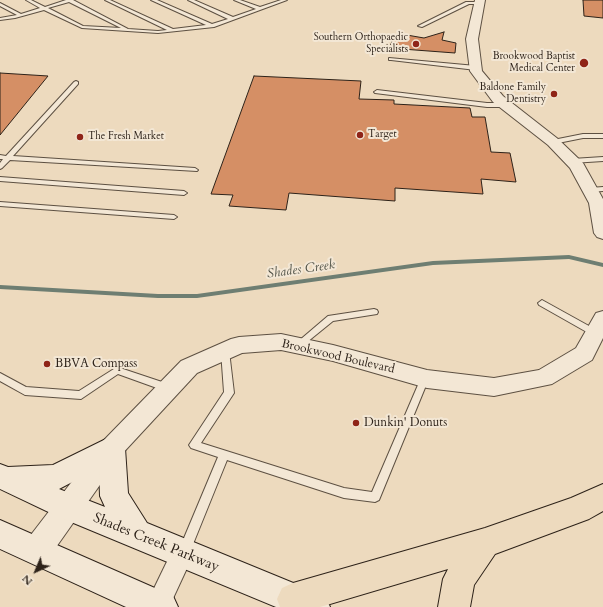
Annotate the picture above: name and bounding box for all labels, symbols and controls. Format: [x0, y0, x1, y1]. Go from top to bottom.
place label: Southern Orthopaedic Specialists [314, 32, 408, 56]
marker: Southern Orthopaedic Specialists [411, 39, 421, 49]
place label: Brookwood Baptist Medical Center [493, 51, 575, 74]
marker: Brookwood Baptist Medical Center [578, 57, 590, 69]
place label: Baldone Family Dentistry [480, 82, 546, 106]
marker: Baldone Family Dentistry [549, 89, 559, 99]
place label: Target [368, 129, 397, 141]
marker: Target [355, 130, 365, 140]
place label: The Fresh Market [88, 131, 164, 143]
marker: The Fresh Market [75, 132, 85, 142]
water label: Shades Creek [266, 257, 336, 283]
street label: Brookwood Boulevard [280, 337, 396, 377]
place label: BBVA Compass [55, 357, 137, 371]
marker: BBVA Compass [42, 359, 52, 369]
place label: Dunkin' Donuts [364, 416, 447, 430]
marker: Dunkin' Donuts [351, 418, 361, 428]
street label: Shades Creek Parkway [91, 510, 221, 576]
north arrow [16, 551, 56, 591]
text: N [19, 571, 36, 589]

